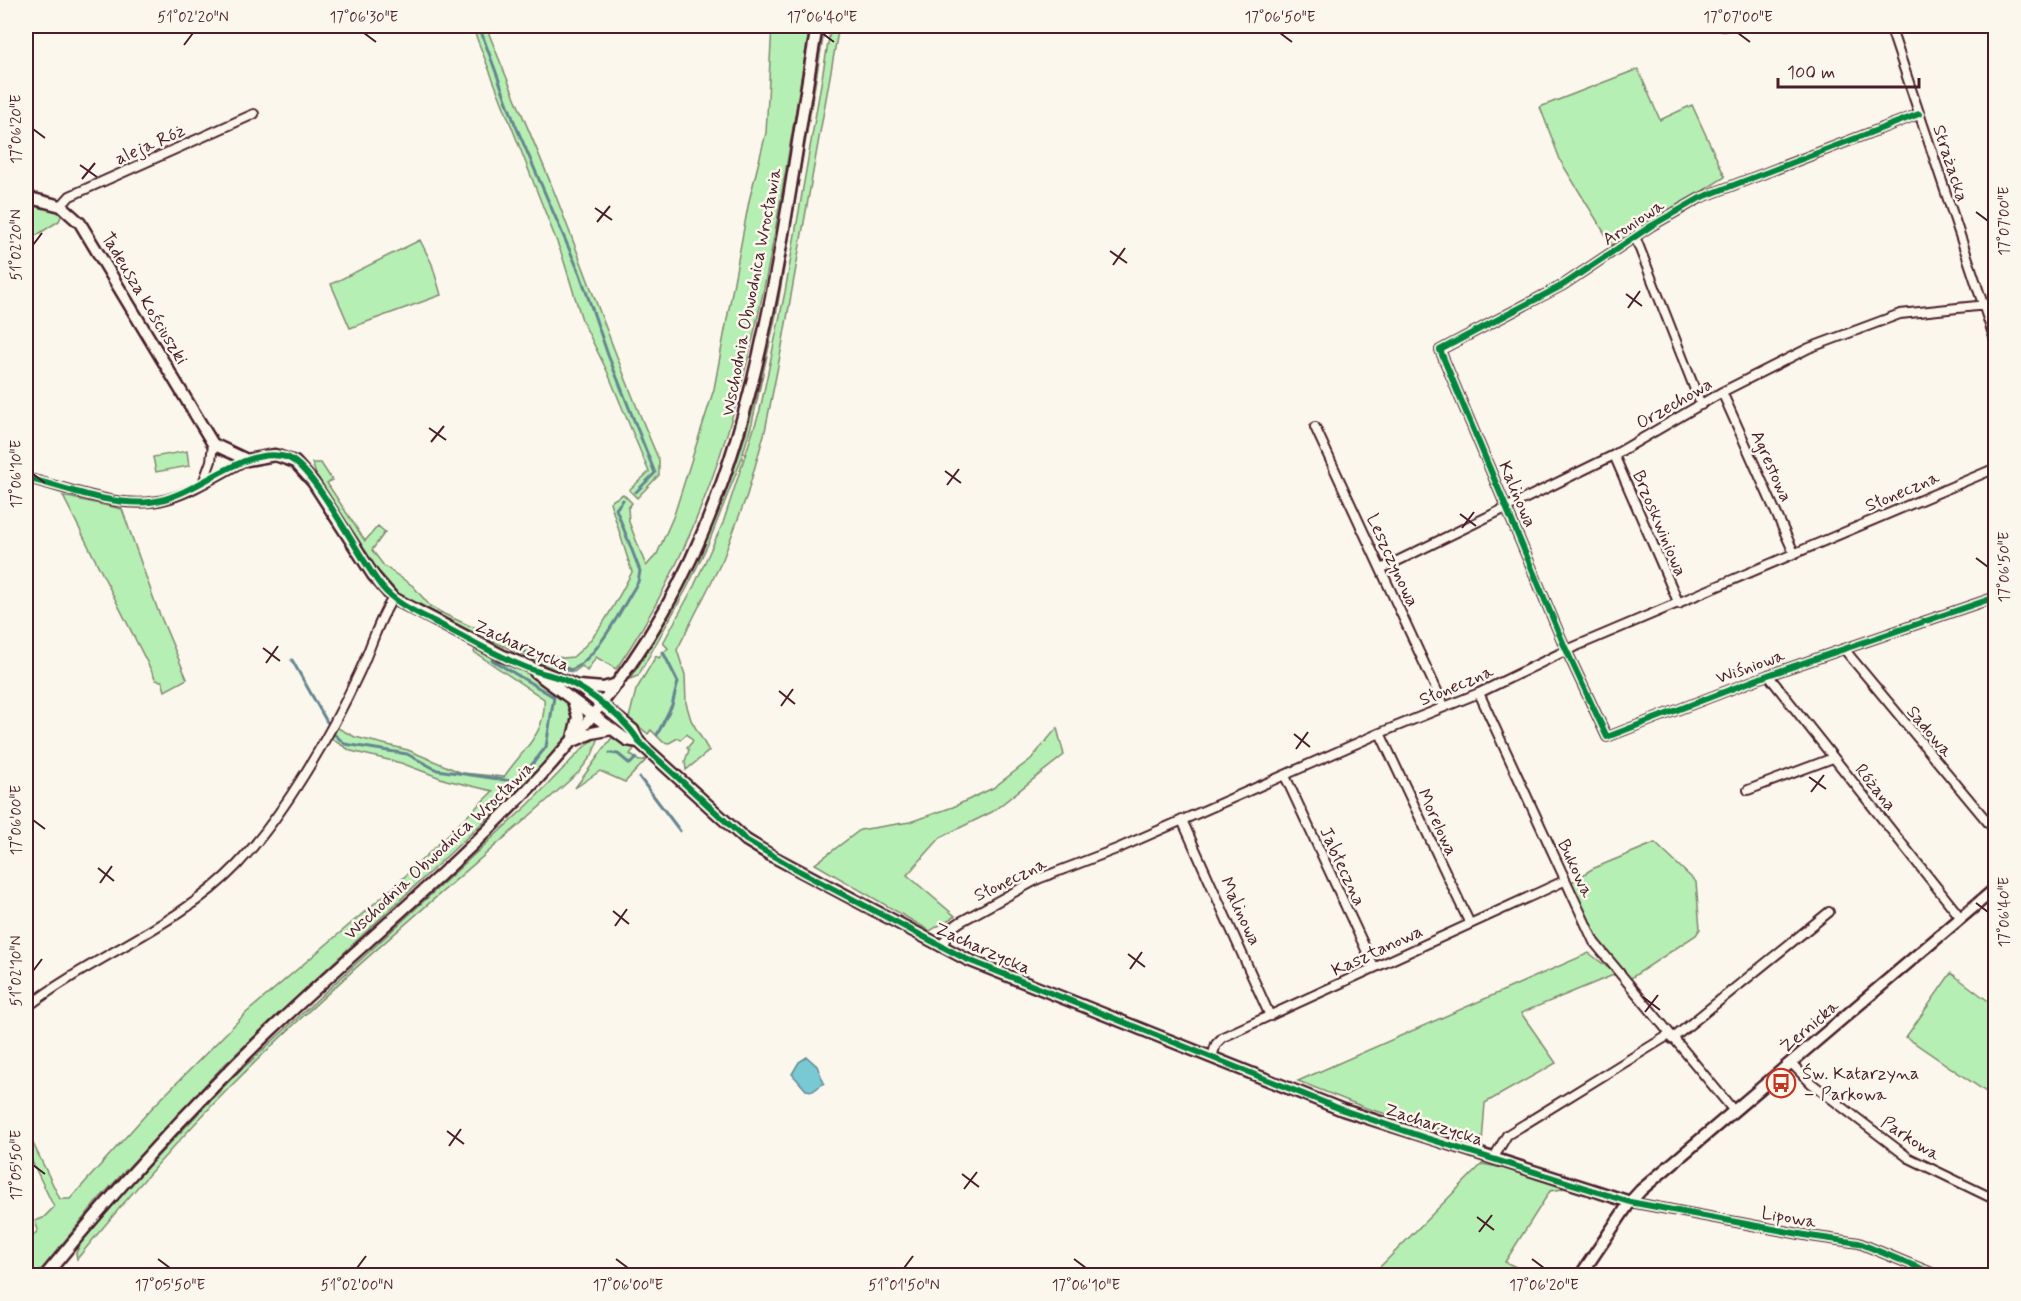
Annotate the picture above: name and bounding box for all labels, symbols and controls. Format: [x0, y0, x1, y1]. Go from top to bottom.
text: 51°02'20"N [157, 8, 229, 28]
text: 17°06'30"E [330, 8, 399, 28]
text: 17°06'40"E [787, 8, 858, 28]
text: 17°06'50"E [1245, 8, 1316, 28]
text: 17°07'00"E [1703, 8, 1773, 28]
scale bar [1778, 51, 1919, 89]
text: 100 m [1787, 61, 1835, 85]
text: 17°06'20"E [7, 94, 27, 164]
street label: aleja Róż [112, 119, 189, 171]
street label: Strażacka [1926, 122, 1974, 205]
street label: Wschodnia Obwodnica Wrocławia [716, 166, 788, 418]
text: 17°07'00"E [1995, 186, 2015, 256]
street label: Aroniowa [1598, 194, 1669, 252]
text: 51°02'20"N [7, 209, 27, 281]
street label: Tadeusza Kościuszki [95, 228, 193, 369]
street label: Orzechowa [1632, 372, 1717, 435]
street label: Agrestowa [1745, 427, 1798, 506]
text: 17°06'10"E [7, 439, 27, 508]
street label: Kalinowa [1492, 458, 1542, 531]
street label: Słoneczna [1862, 466, 1943, 518]
street label: Brzoskwiniowa [1626, 467, 1692, 580]
street label: Leszczynowa [1360, 510, 1424, 611]
text: 17°06'50"E [1995, 531, 2015, 602]
street label: Zacharzycka [470, 614, 573, 678]
street label: Wiśniowa [1713, 643, 1788, 690]
street label: Słoneczna [1416, 660, 1497, 712]
street label: Sadowa [1901, 701, 1958, 763]
street label: Wschodnia Obwodnica Wrocławia [339, 756, 540, 946]
street label: Różana [1849, 759, 1902, 816]
text: 17°06'00"E [7, 785, 27, 855]
street label: Morelowa [1411, 785, 1463, 860]
street label: Jabłeczna [1313, 823, 1371, 910]
street label: Bukowa [1551, 835, 1599, 902]
street label: Słoneczna [970, 852, 1051, 908]
street label: Malinowa [1214, 873, 1266, 950]
text: 17°06'40"E [1995, 876, 2015, 947]
street label: Zacharzycka [931, 917, 1034, 981]
street label: Kasztanowa [1328, 919, 1427, 983]
text: 51°02'10"N [7, 936, 27, 1006]
street label: Żernicka [1775, 994, 1844, 1059]
place label: Św. Katarzyna – Parkowa [1802, 1062, 1919, 1107]
bus stop icon: Św. Katarzyna – Parkowa [1765, 1067, 1797, 1099]
street label: Zacharzycka [1381, 1098, 1486, 1152]
street label: Parkowa [1876, 1111, 1945, 1167]
text: 17°05'50"E [7, 1129, 27, 1200]
street label: Lipowa [1759, 1201, 1818, 1235]
text: 17°05'50"E [135, 1276, 206, 1296]
text: 51°02'00"N [321, 1276, 393, 1296]
text: 17°06'00"E [593, 1276, 663, 1296]
text: 51°01'50"N [868, 1276, 940, 1296]
text: 17°06'10"E [1052, 1276, 1121, 1296]
text: 17°06'20"E [1509, 1276, 1579, 1296]

